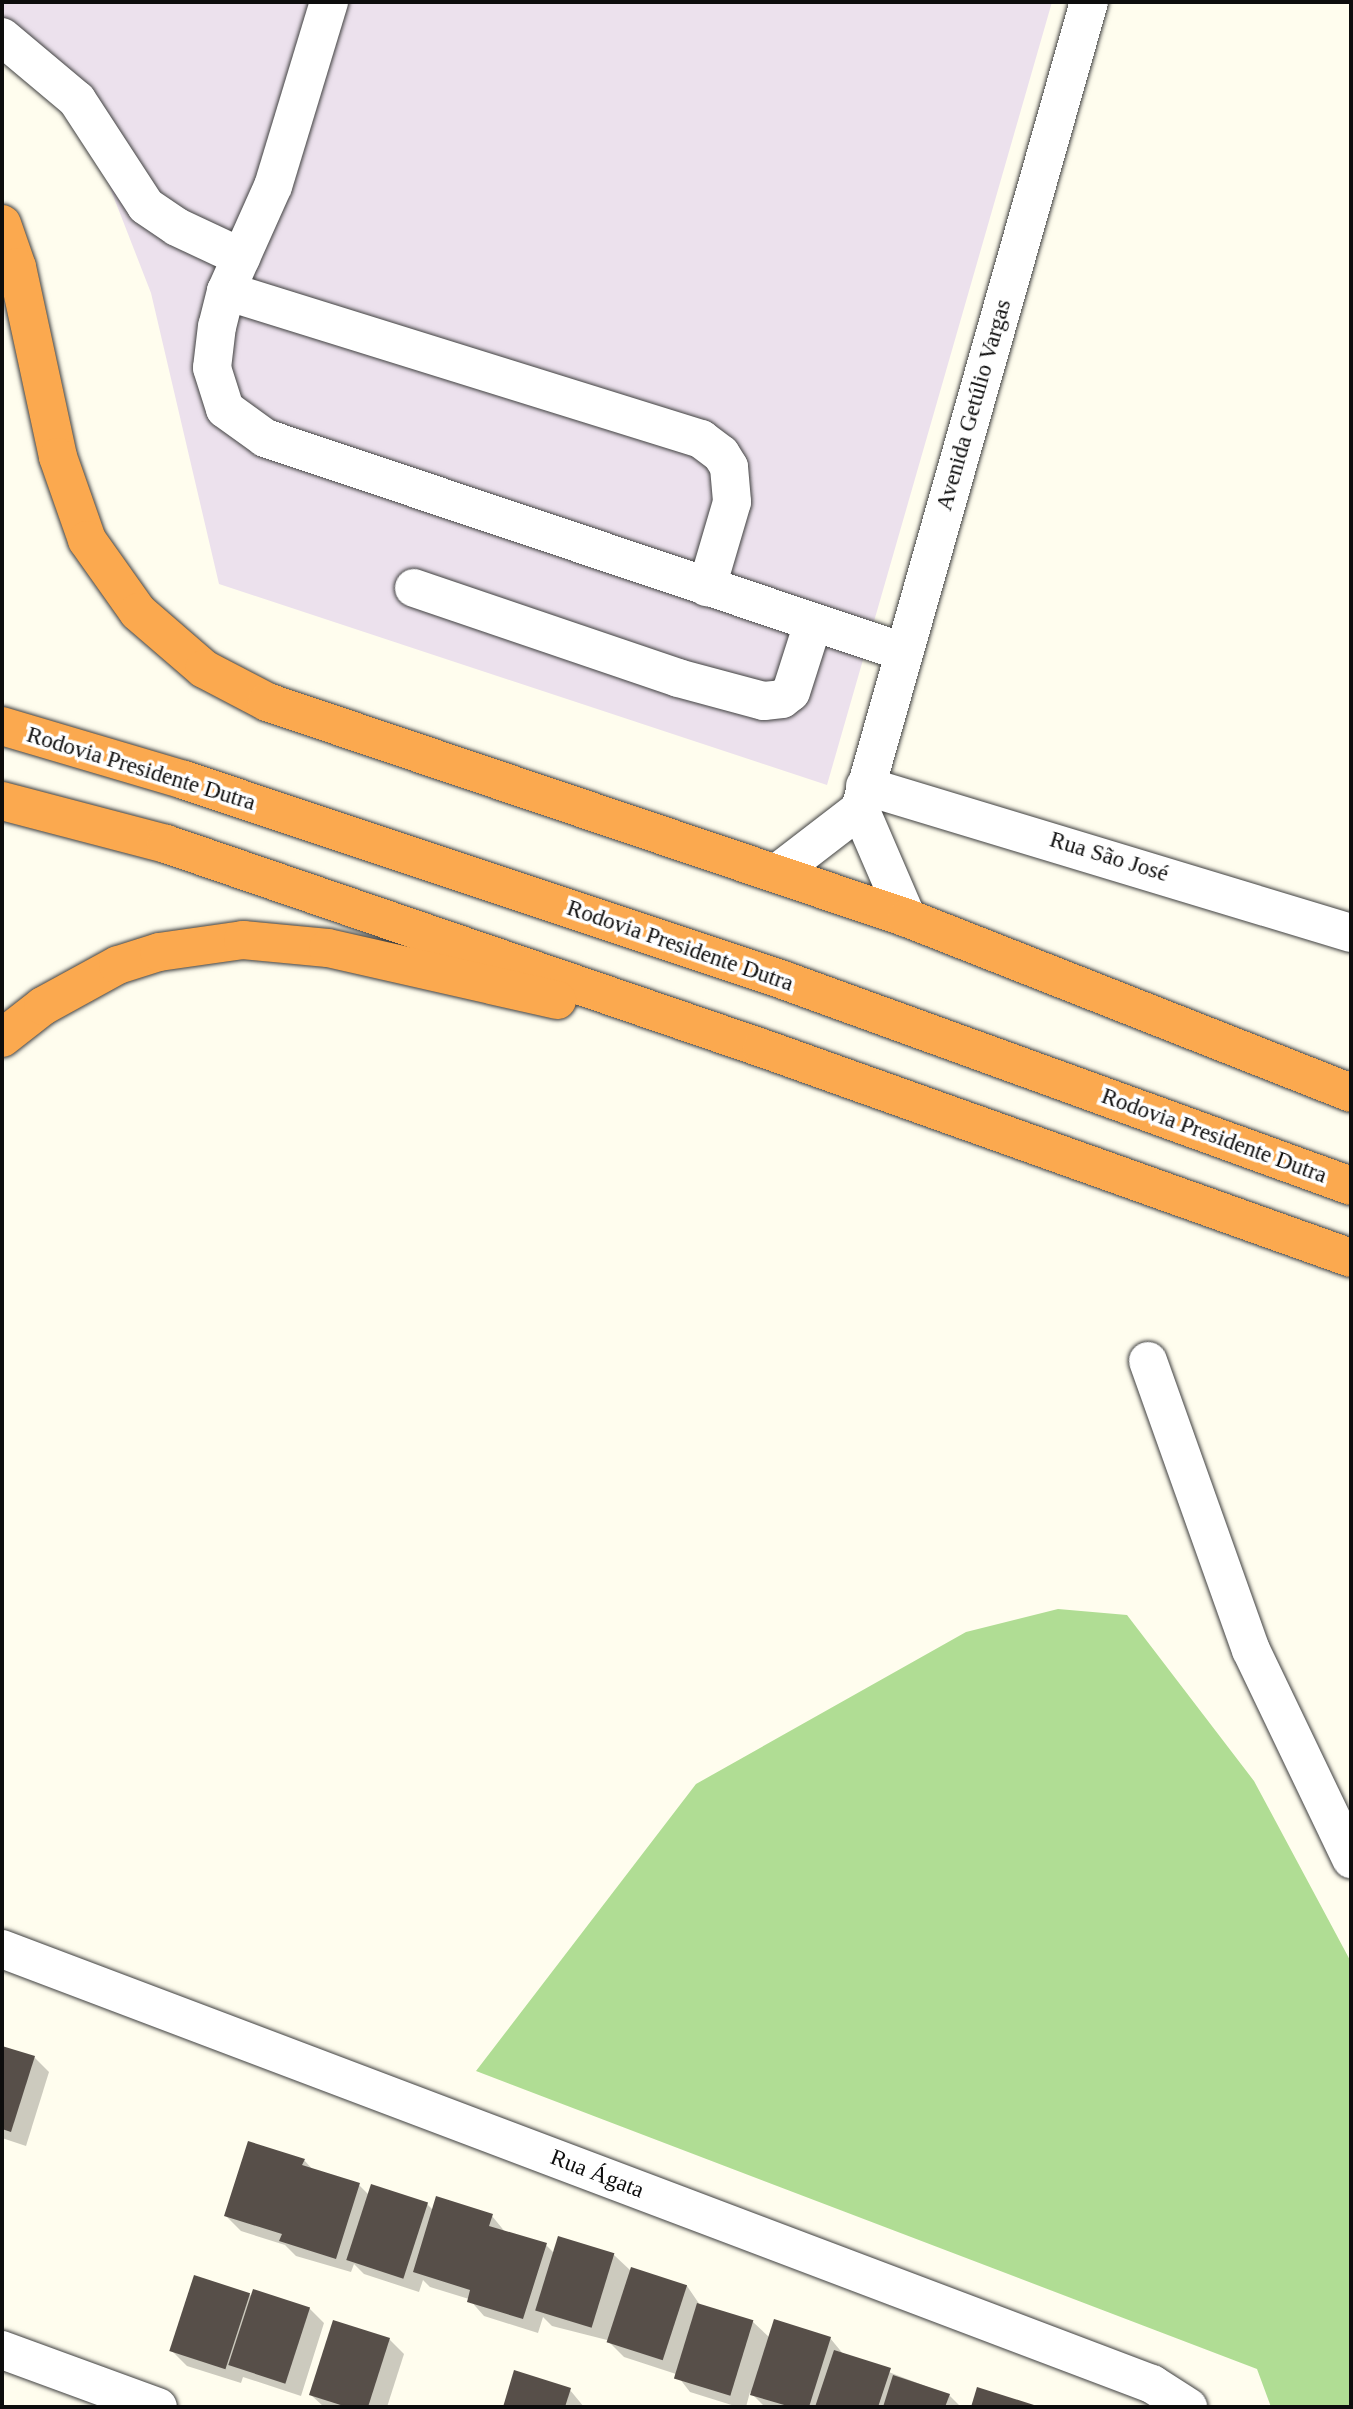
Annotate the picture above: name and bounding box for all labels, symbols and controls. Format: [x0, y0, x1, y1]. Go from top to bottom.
street label: Avenida Getúlio Vargas [931, 296, 1017, 514]
street label: Rodovia Presidente Dutra [23, 721, 259, 817]
street label: Rua São José [1046, 826, 1172, 888]
street label: Rodovia Presidente Dutra [563, 894, 797, 998]
street label: Rodovia Presidente Dutra [1098, 1082, 1330, 1190]
street label: Rua Ágata [546, 2144, 648, 2204]

